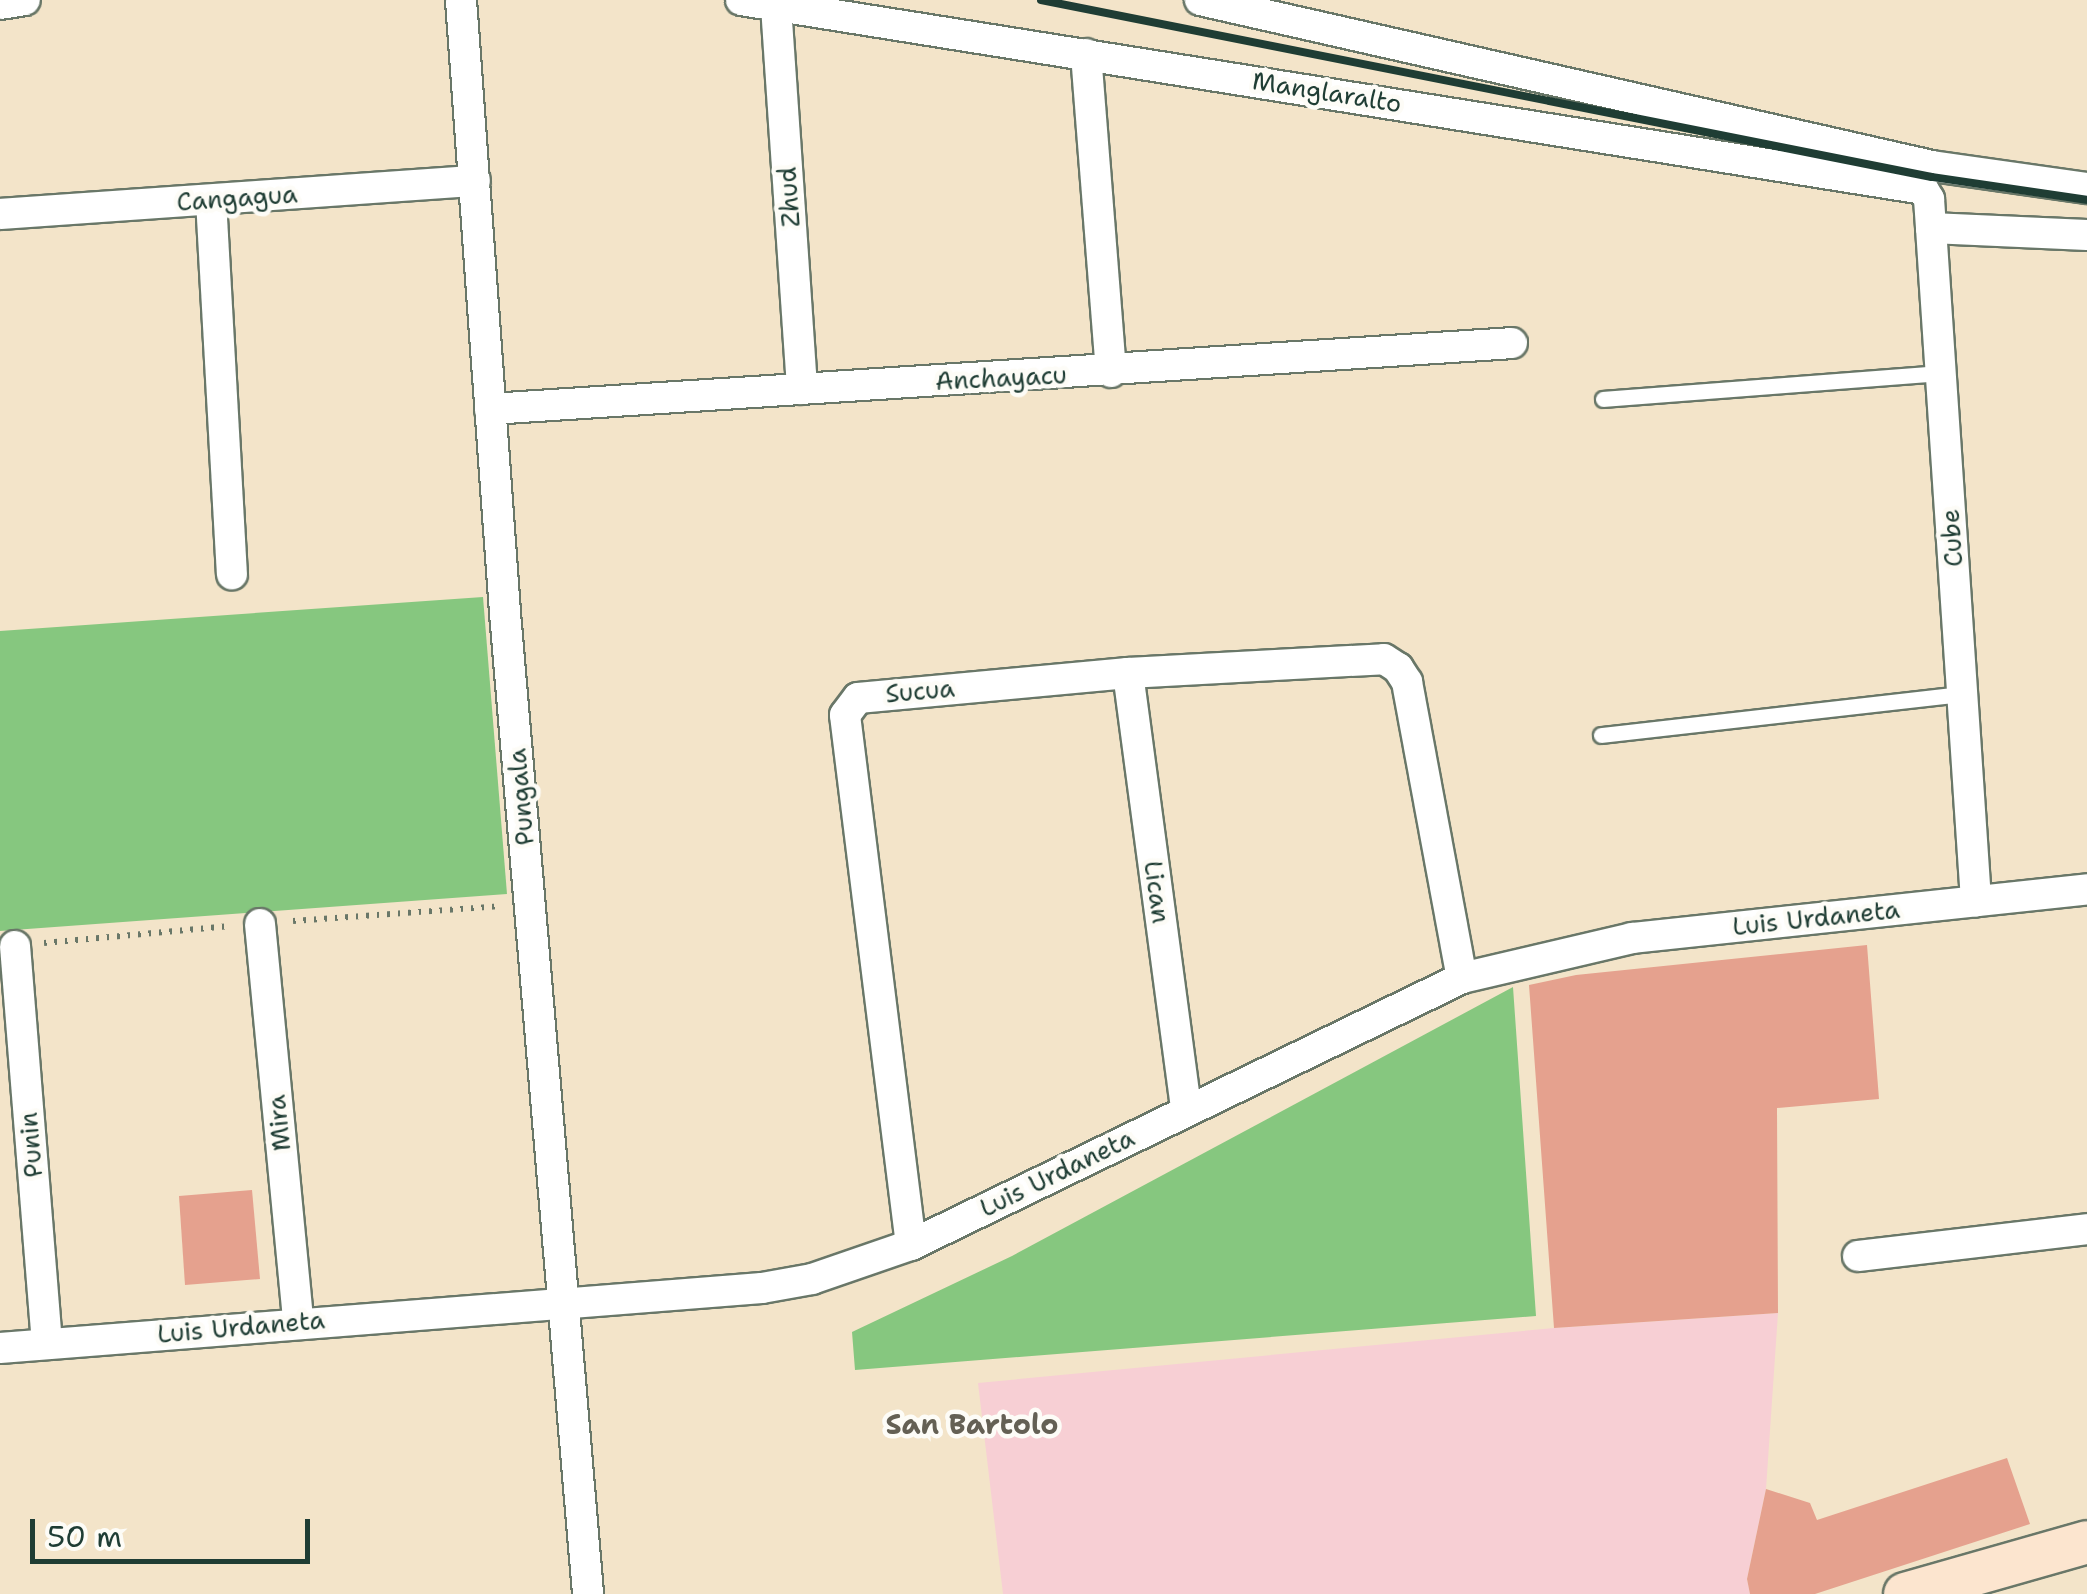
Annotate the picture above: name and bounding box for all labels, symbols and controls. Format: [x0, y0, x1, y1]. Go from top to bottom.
street label: Manglaralto [1250, 65, 1404, 119]
street label: Zhud [772, 166, 806, 228]
street label: Cangagua [176, 179, 298, 217]
street label: Anchayacu [934, 360, 1068, 396]
street label: Cube [1935, 508, 1969, 568]
street label: Sucua [884, 673, 956, 709]
street label: Pungala [502, 747, 540, 847]
street label: Lican [1138, 859, 1176, 925]
street label: Luis Urdaneta [1731, 894, 1901, 942]
street label: Mira [261, 1093, 297, 1153]
street label: Punin [13, 1111, 49, 1179]
street label: Luis Urdaneta [975, 1123, 1139, 1223]
street label: Luis Urdaneta [156, 1305, 326, 1349]
district label: San Bartolo [886, 1407, 1058, 1441]
scale bar [35, 1499, 315, 1561]
text: 50 m [47, 1516, 122, 1557]

